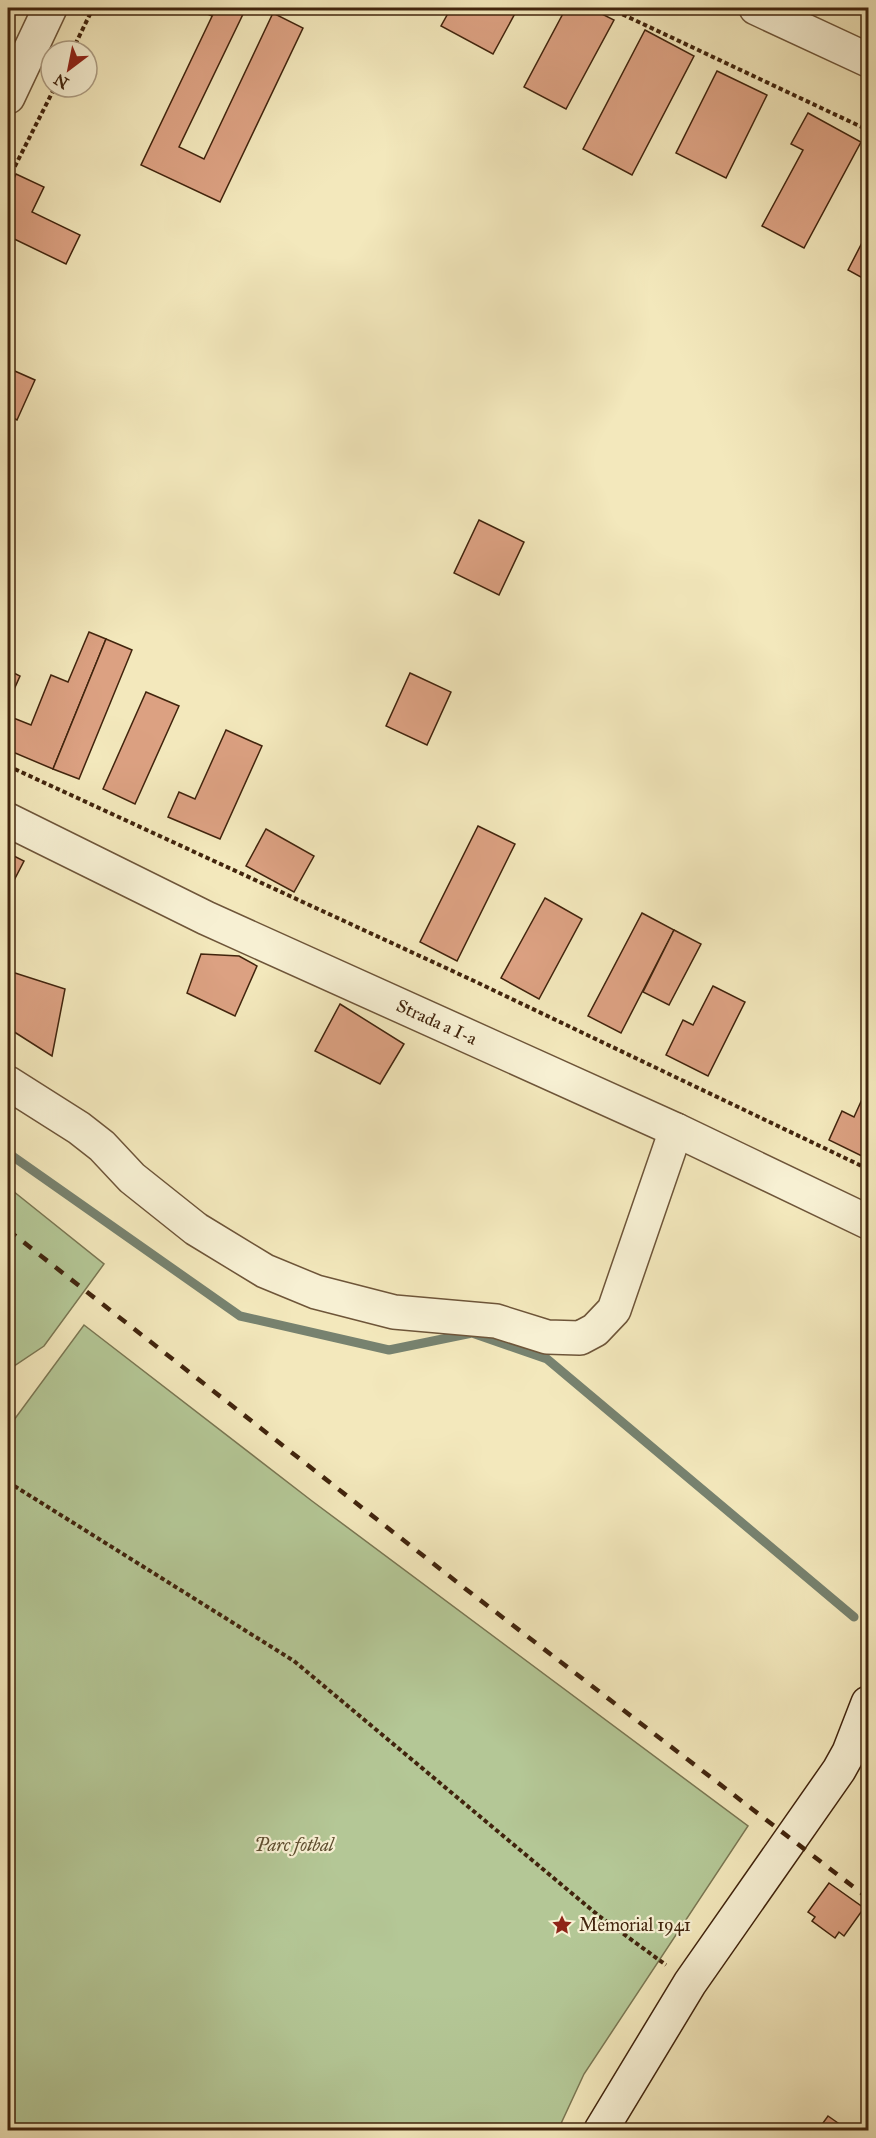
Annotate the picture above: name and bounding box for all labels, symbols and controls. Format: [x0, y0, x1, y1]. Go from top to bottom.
north arrow [39, 39, 99, 99]
text: N [50, 69, 72, 93]
street label: Strada a I-a [393, 994, 481, 1050]
park label: Parc fotbal [254, 1834, 336, 1856]
place icon: Memorial 1941 [550, 1913, 574, 1937]
place label: Memorial 1941 [579, 1914, 691, 1936]

